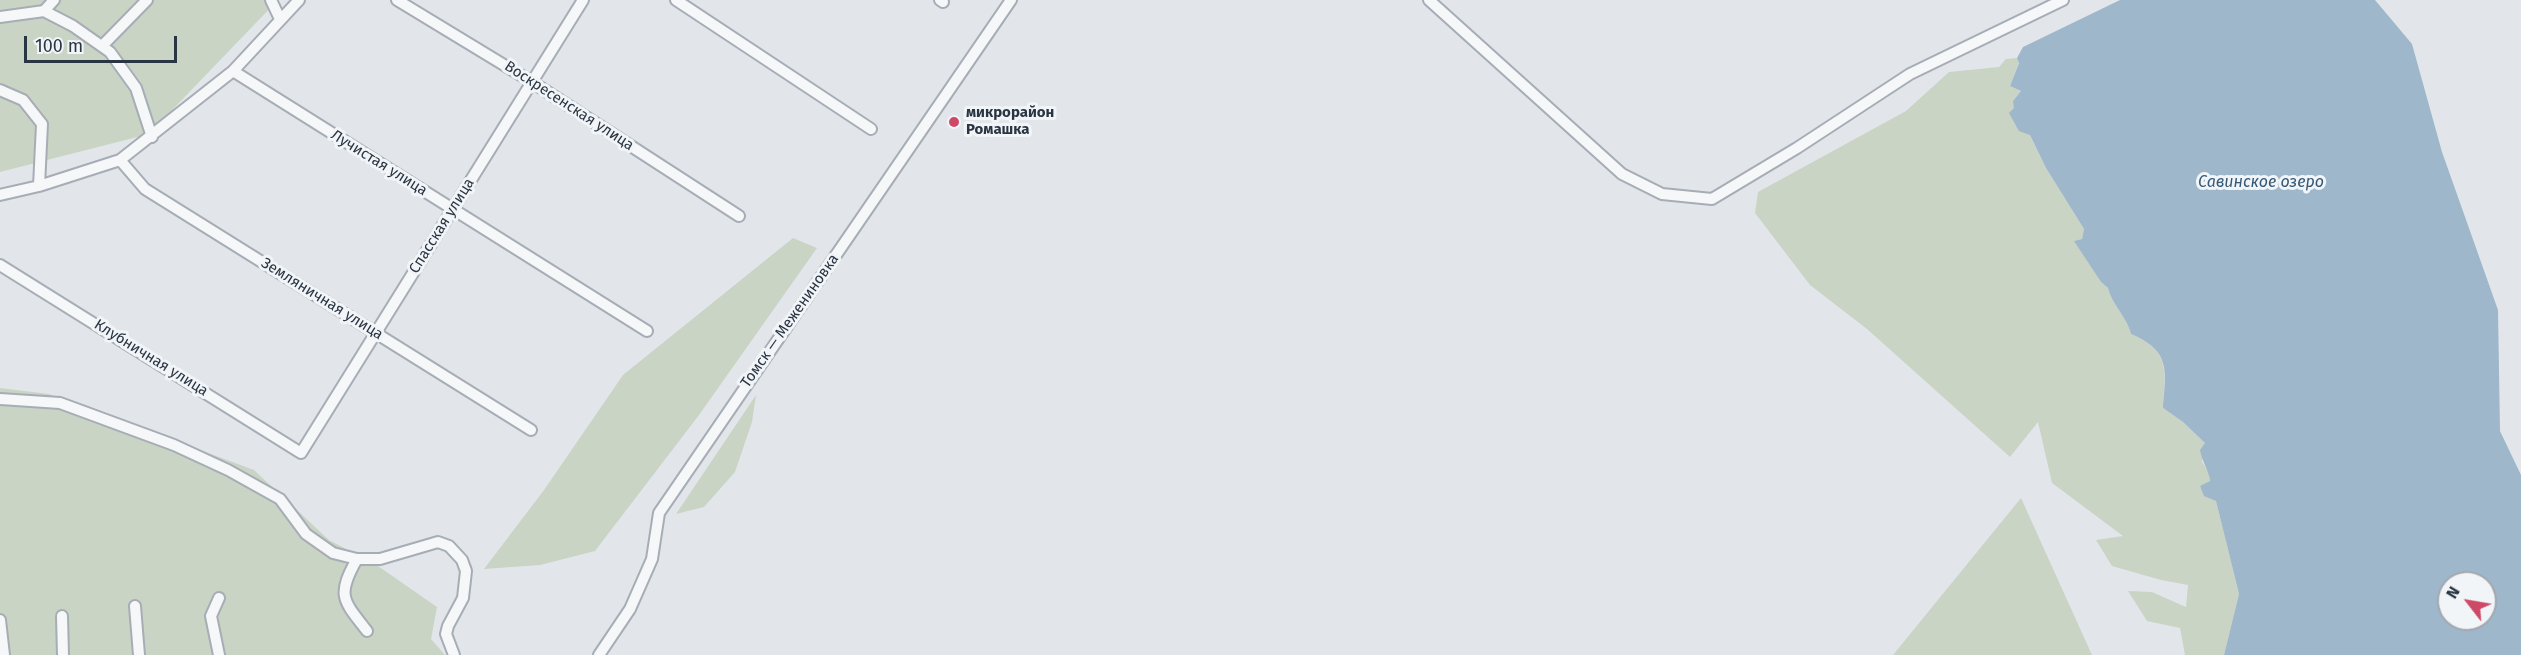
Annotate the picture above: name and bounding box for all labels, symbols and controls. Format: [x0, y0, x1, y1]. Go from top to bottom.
scale bar [27, 24, 180, 62]
text: 100 m [35, 35, 83, 57]
street label: Воскресенская улица [501, 57, 637, 155]
place label: микрорайон Ромашка [966, 104, 1054, 139]
marker: микрорайон Ромашка [947, 115, 961, 129]
street label: Лучистая улица [328, 126, 430, 200]
water label: Савинское озеро [2198, 173, 2324, 193]
street label: Спасская улица [405, 175, 479, 277]
street label: Томск — Межениновка [737, 251, 843, 391]
street label: Земляничная улица [258, 254, 386, 344]
street label: Клубничная улица [91, 316, 211, 400]
north arrow [2437, 571, 2497, 631]
text: N [2442, 583, 2464, 602]

